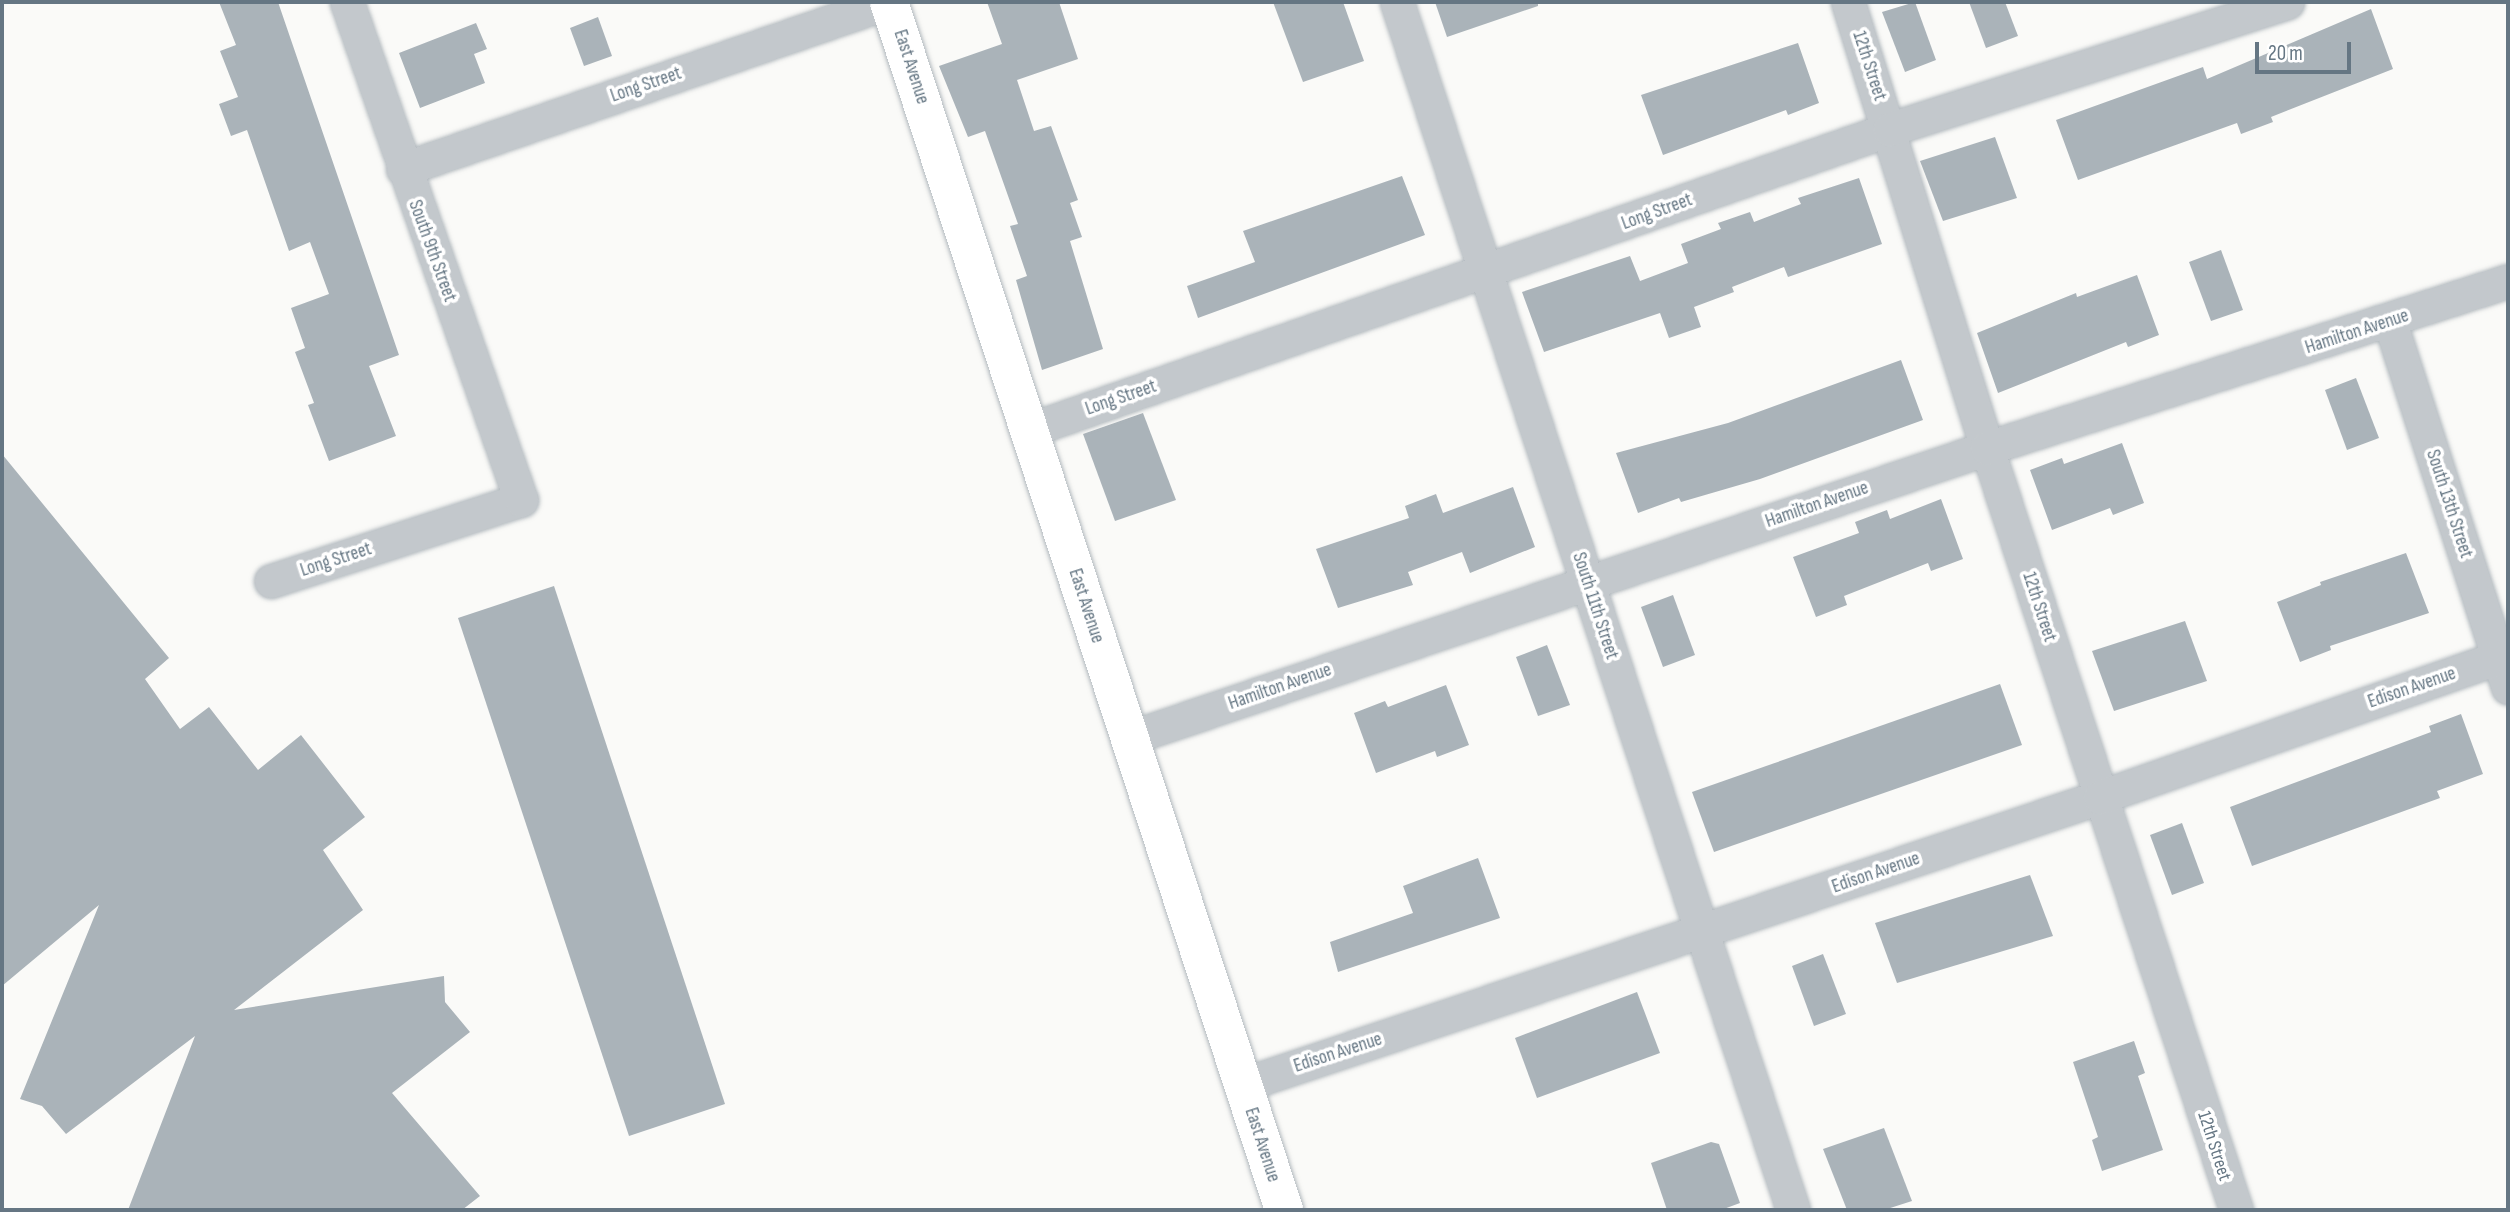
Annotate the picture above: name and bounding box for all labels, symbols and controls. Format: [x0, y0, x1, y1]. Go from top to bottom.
street label: East Avenue [888, 27, 934, 107]
street label: 12th Street [1847, 28, 1891, 104]
scale bar [2258, 28, 2354, 72]
text: 20 m [2268, 41, 2303, 66]
street label: Long Street [608, 62, 684, 108]
street label: Long Street [1619, 189, 1695, 235]
street label: South 9th Street [403, 197, 461, 305]
street label: Hamilton Avenue [2302, 305, 2412, 359]
street label: Long Street [1083, 375, 1159, 421]
street label: South 13th Street [2421, 447, 2477, 561]
street label: Hamilton Avenue [1763, 477, 1871, 533]
street label: Long Street [298, 538, 374, 582]
street label: South 11th Street [1567, 550, 1623, 662]
street label: East Avenue [1063, 566, 1109, 646]
street label: 12th Street [2017, 569, 2061, 645]
street label: Hamilton Avenue [1226, 659, 1334, 715]
street label: Edison Avenue [2365, 662, 2459, 714]
street label: Edison Avenue [1829, 847, 1923, 899]
street label: Edison Avenue [1291, 1028, 1385, 1078]
street label: East Avenue [1239, 1105, 1285, 1185]
street label: 12th Street [2192, 1108, 2236, 1184]

